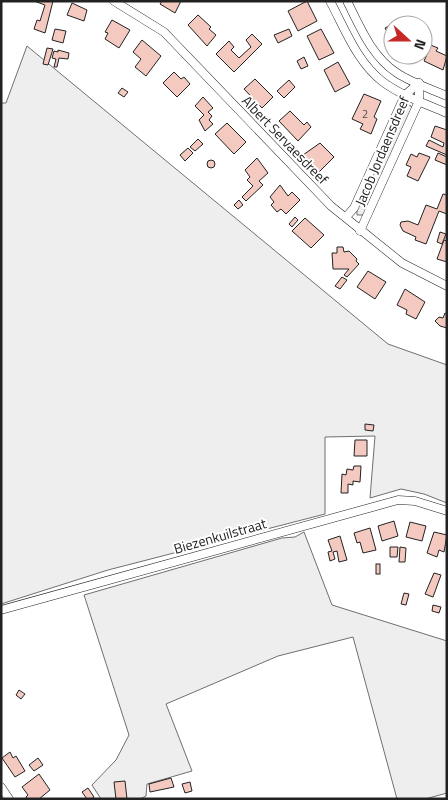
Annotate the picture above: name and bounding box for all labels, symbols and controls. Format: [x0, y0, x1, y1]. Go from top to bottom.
north arrow [383, 15, 433, 65]
text: N [409, 37, 432, 53]
street label: Albert Servaesdreef [237, 90, 334, 189]
street label: Jacob Jordaensdreef [349, 92, 414, 209]
house number: 2 [362, 106, 368, 122]
street label: Biezenkuilstraat [171, 512, 269, 559]

